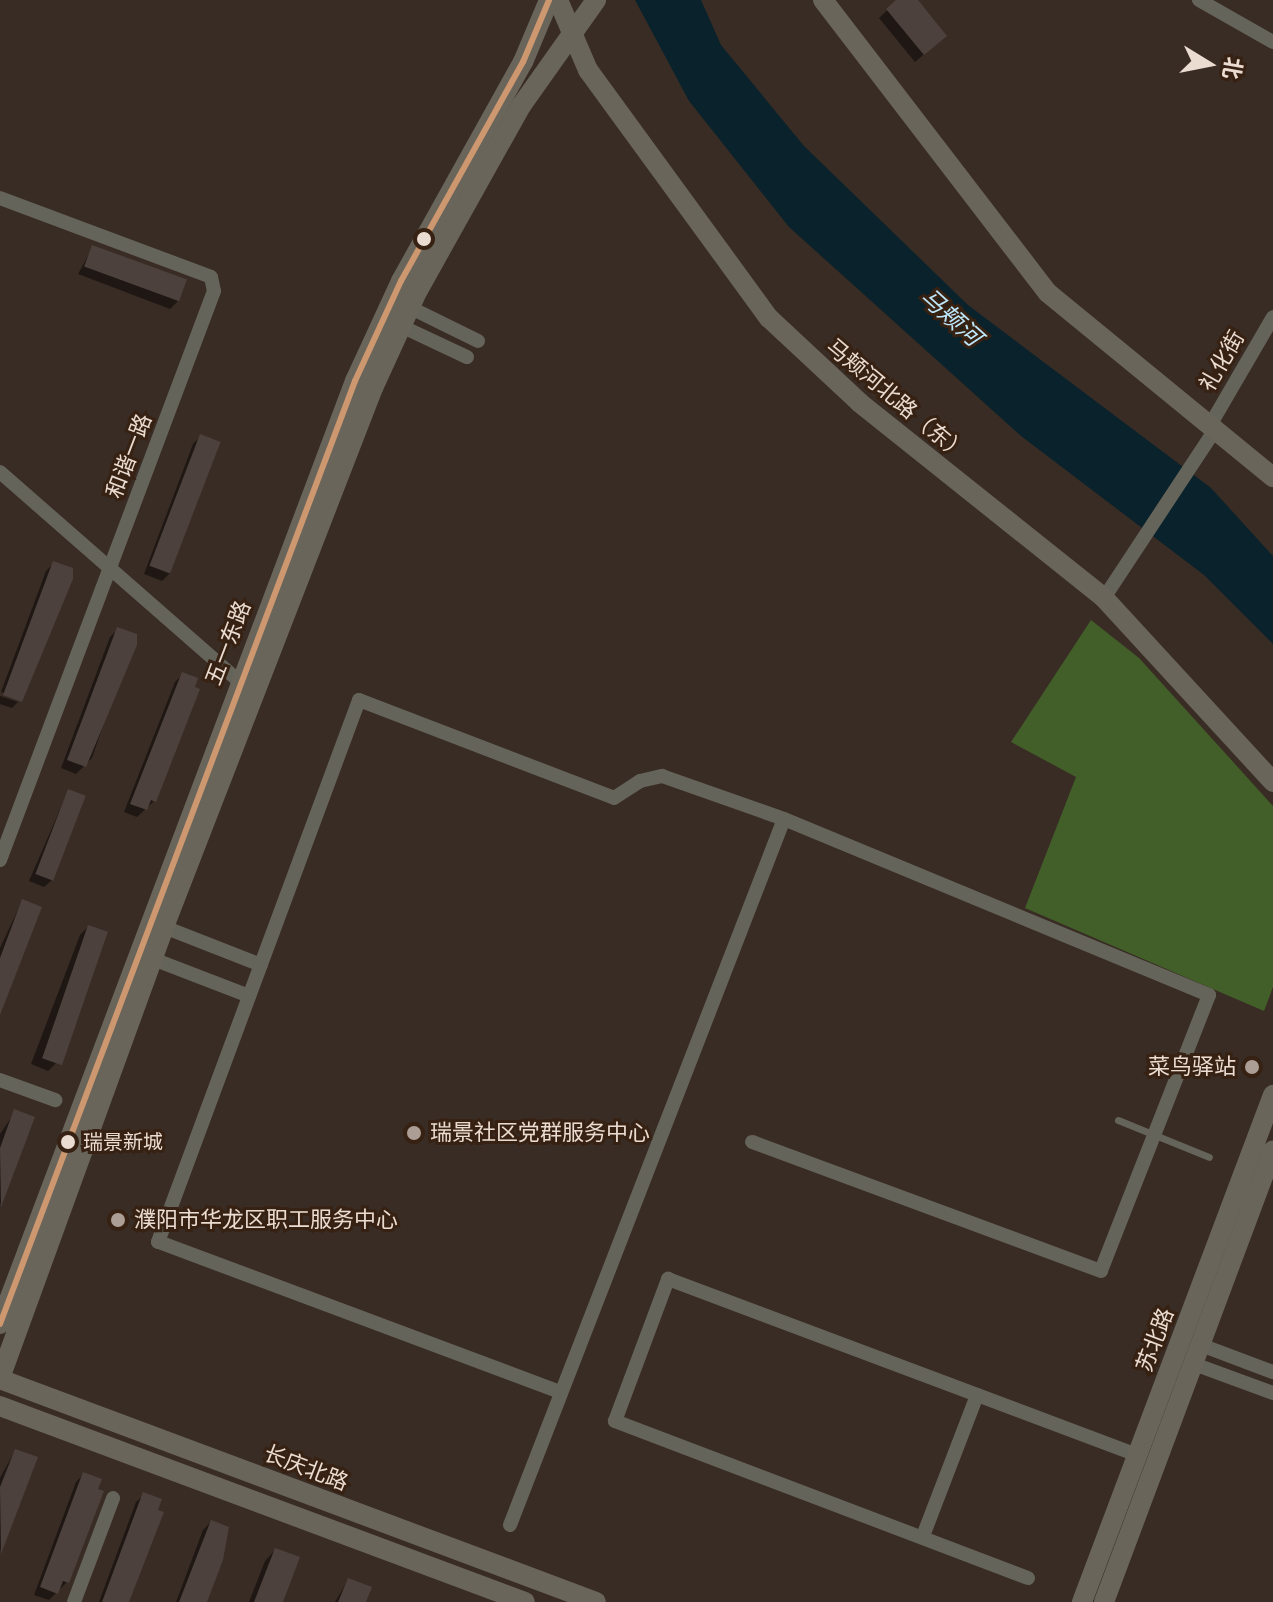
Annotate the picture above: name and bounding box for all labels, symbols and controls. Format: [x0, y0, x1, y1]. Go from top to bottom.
north arrow [1169, 24, 1249, 104]
text: 北 [1217, 55, 1248, 81]
unlabelled marker [416, 231, 432, 247]
water label: 马颊河 [915, 282, 987, 352]
street label: 礼化街 [1194, 326, 1250, 396]
street label: 马颊河北路（东） [821, 333, 973, 467]
street label: 和谐一路 [101, 410, 157, 502]
street label: 五一东路 [200, 597, 256, 689]
place label: 菜鸟驿站 [1148, 1054, 1236, 1080]
marker: 菜鸟驿站 [1243, 1058, 1261, 1076]
place label: 瑞景社区党群服务中心 [430, 1120, 650, 1146]
marker: 瑞景社区党群服务中心 [405, 1124, 423, 1142]
place label: 瑞景新城 [83, 1130, 163, 1154]
marker: 瑞景新城 [60, 1134, 76, 1150]
place label: 濮阳市华龙区职工服务中心 [134, 1207, 398, 1233]
marker: 濮阳市华龙区职工服务中心 [109, 1211, 127, 1229]
street label: 苏北路 [1131, 1304, 1179, 1376]
street label: 长庆北路 [260, 1440, 352, 1496]

